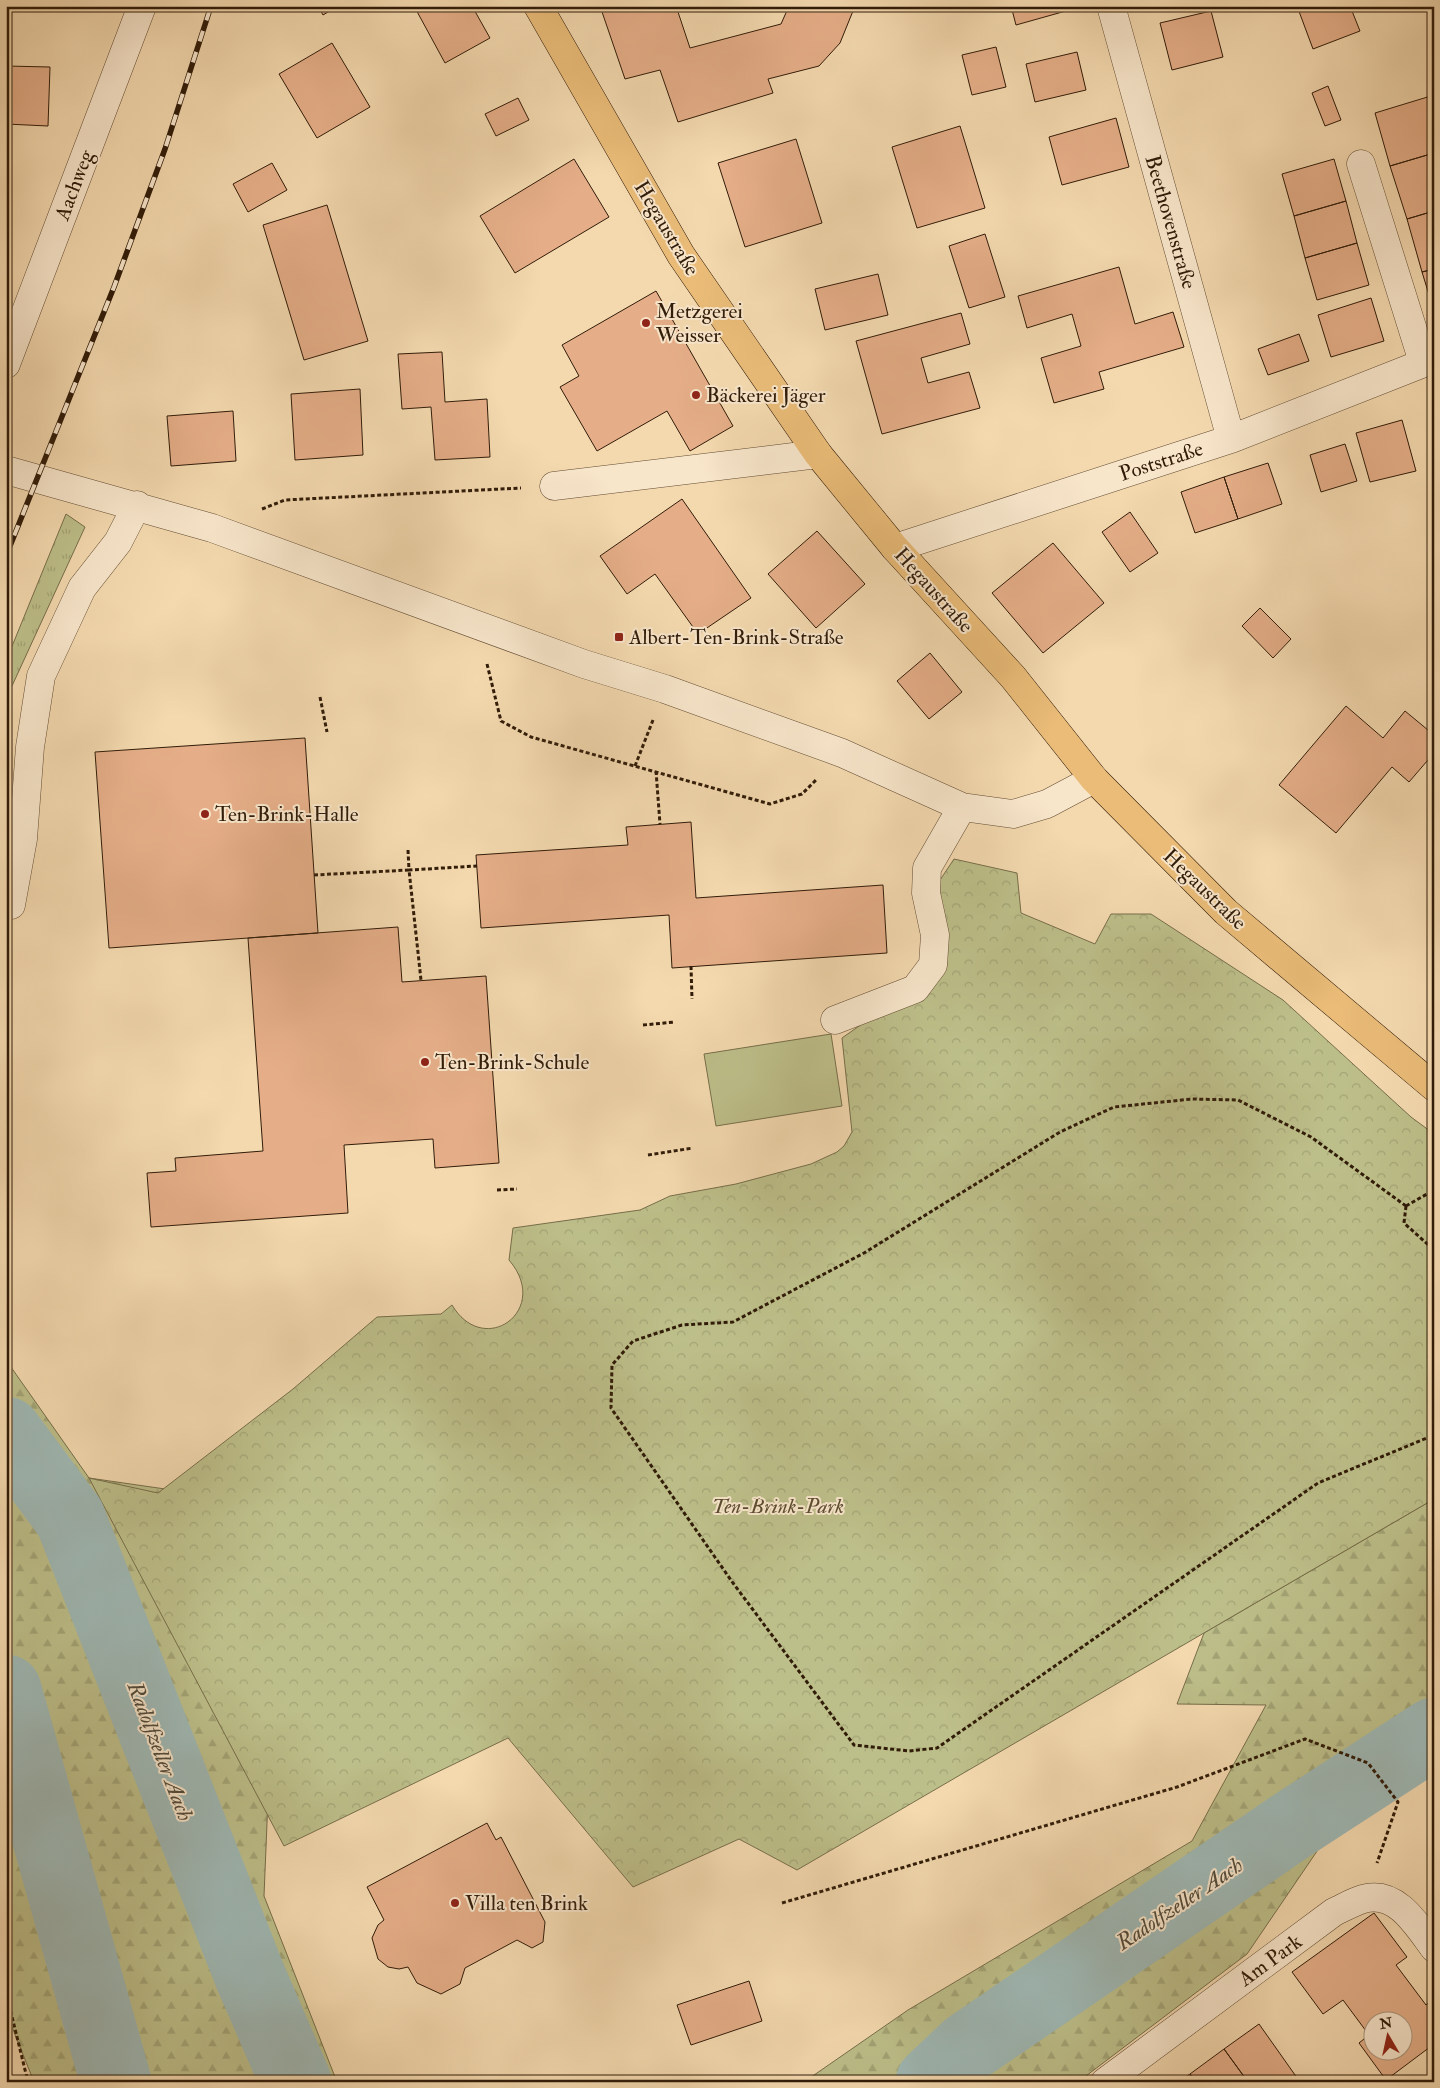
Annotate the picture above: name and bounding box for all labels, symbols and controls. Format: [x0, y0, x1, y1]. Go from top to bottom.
street label: Aachweg [48, 146, 100, 225]
street label: Beethovenstraße [1139, 152, 1203, 292]
street label: Hegaustraße [628, 176, 706, 281]
place label: Metzgerei Weisser [655, 298, 743, 349]
marker: Metzgerei Weisser [640, 317, 652, 329]
place label: Bäckerei Jäger [706, 382, 826, 409]
marker: Bäckerei Jäger [690, 389, 702, 401]
street label: Poststraße [1116, 435, 1207, 488]
street label: Hegaustraße [888, 542, 979, 639]
place label: Albert-Ten-Brink-Straße [628, 624, 844, 651]
marker: Albert-Ten-Brink-Straße [613, 631, 625, 643]
place label: Ten-Brink-Halle [215, 801, 359, 828]
marker: Ten-Brink-Halle [199, 808, 211, 820]
street label: Hegaustraße [1157, 843, 1252, 936]
place label: Ten-Brink-Schule [435, 1049, 589, 1076]
marker: Ten-Brink-Schule [419, 1056, 431, 1068]
park label: Ten-Brink-Park [712, 1493, 844, 1520]
water label: Radolfzeller Aach [120, 1677, 200, 1825]
water label: Radolfzeller Aach [1110, 1851, 1248, 1957]
place label: Villa ten Brink [465, 1890, 588, 1917]
marker: Villa ten Brink [449, 1897, 461, 1909]
street label: Am Park [1232, 1928, 1307, 1993]
north arrow [1362, 2010, 1412, 2060]
text: N [1378, 2014, 1394, 2033]

